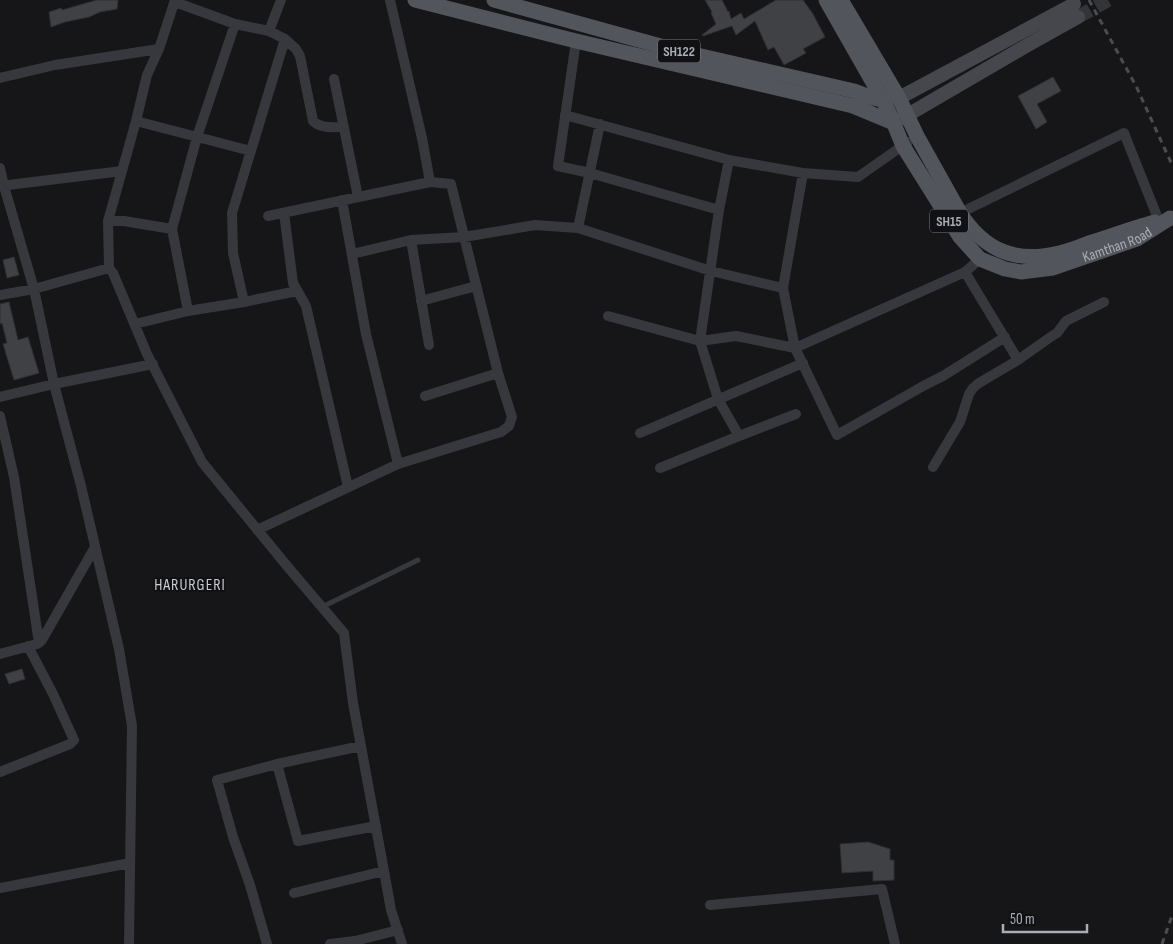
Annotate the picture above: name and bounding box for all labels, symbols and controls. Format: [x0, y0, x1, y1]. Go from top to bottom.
road number: SH122 [658, 40, 700, 62]
road number: SH15 [930, 210, 968, 232]
street label: Kamthan Road [1080, 223, 1156, 267]
district label: HARURGERI [154, 576, 226, 595]
scale bar [1003, 902, 1087, 934]
text: 50 m [1010, 910, 1035, 929]

